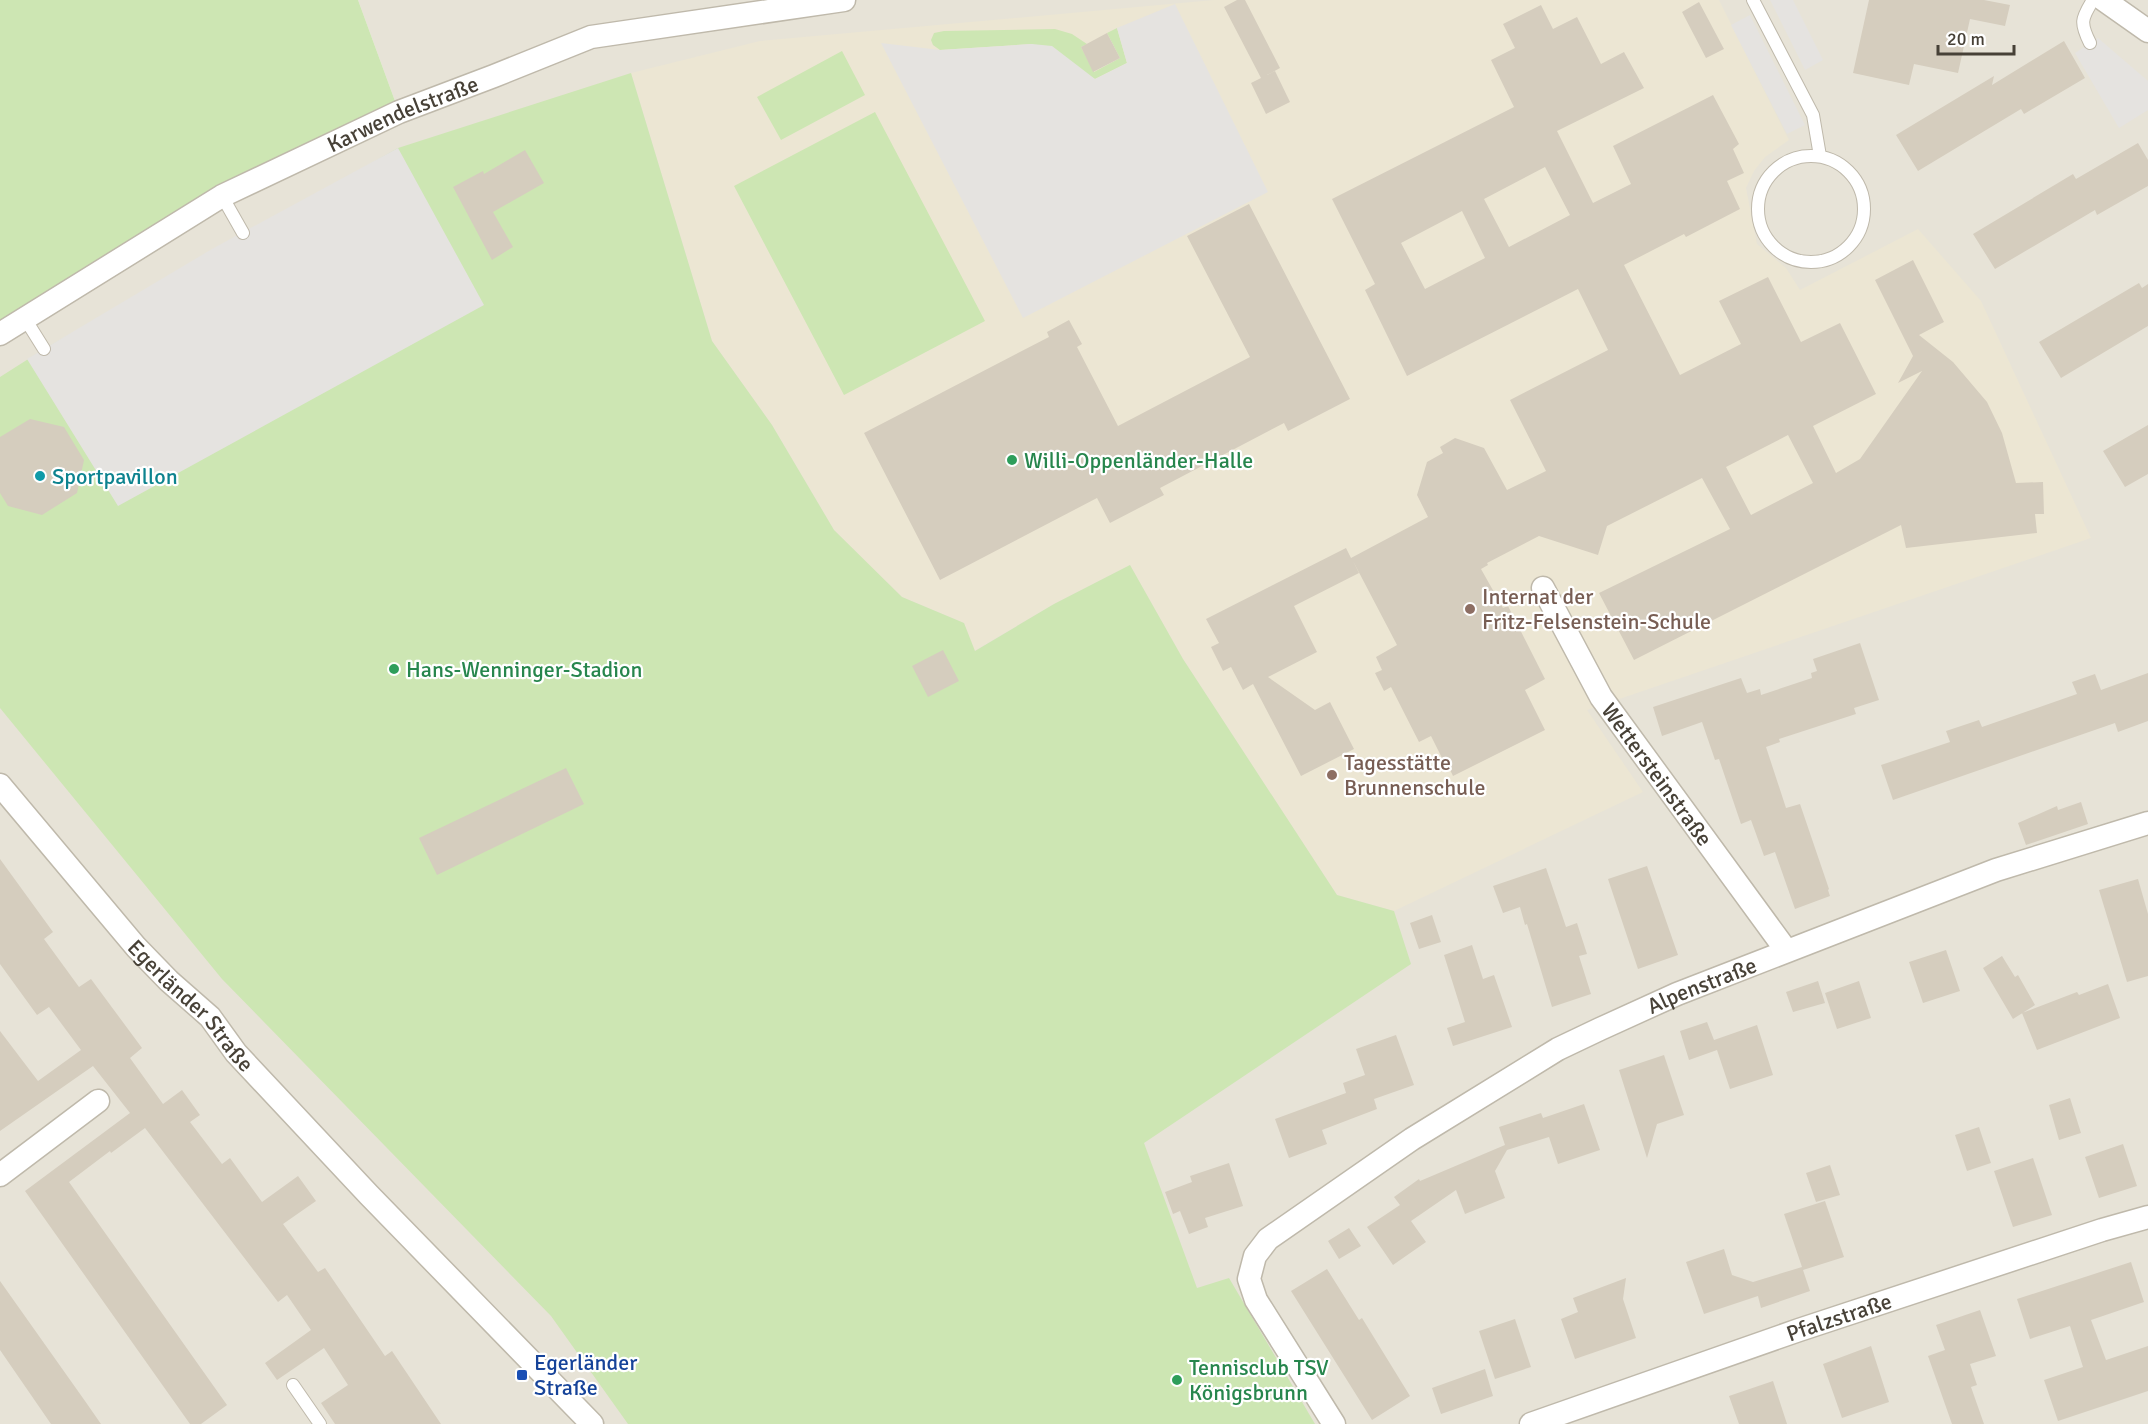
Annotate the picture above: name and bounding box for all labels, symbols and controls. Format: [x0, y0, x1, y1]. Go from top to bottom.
scale bar [1938, 18, 2014, 56]
text: 20 m [1947, 28, 1985, 50]
street label: Karwendelstraße [323, 70, 482, 158]
place label: Willi-Oppenländer-Halle [1024, 447, 1253, 474]
marker: Willi-Oppenländer-Halle [1005, 453, 1019, 467]
place label: Sportpavillon [52, 463, 178, 490]
marker: Sportpavillon [33, 469, 47, 483]
place label: Internat der Fritz-Felsenstein-Schule [1482, 583, 1711, 635]
marker: Internat der Fritz-Felsenstein-Schule [1463, 602, 1477, 616]
place label: Hans-Wenninger-Stadion [406, 656, 643, 683]
marker: Hans-Wenninger-Stadion [387, 662, 401, 676]
street label: Wettersteinstraße [1596, 697, 1719, 851]
place label: Tagesstätte Brunnenschule [1344, 749, 1485, 801]
marker: Tagesstätte Brunnenschule [1325, 768, 1339, 782]
street label: Egerländer Straße [122, 934, 260, 1077]
street label: Alpenstraße [1643, 951, 1760, 1019]
street label: Pfalzstraße [1783, 1287, 1895, 1347]
place label: Egerländer Straße [534, 1349, 637, 1401]
place label: Tennisclub TSV Königsbrunn [1189, 1354, 1329, 1406]
marker: Egerländer Straße [515, 1368, 529, 1382]
marker: Tennisclub TSV Königsbrunn [1170, 1373, 1184, 1387]

